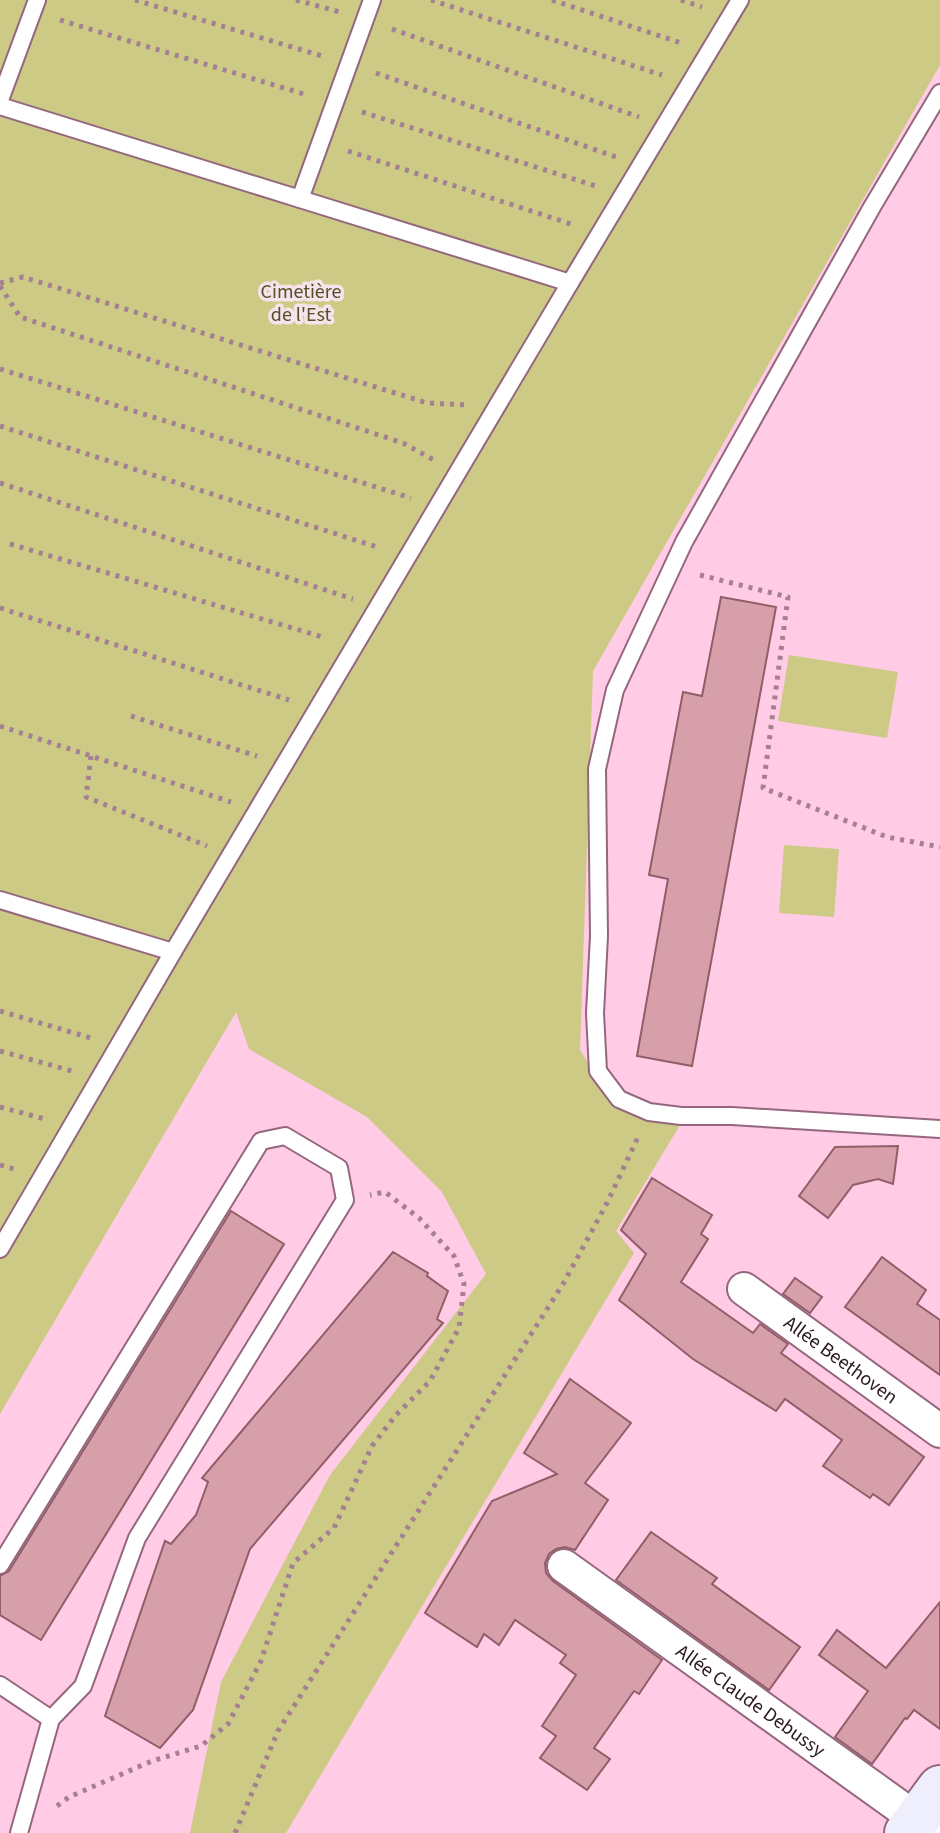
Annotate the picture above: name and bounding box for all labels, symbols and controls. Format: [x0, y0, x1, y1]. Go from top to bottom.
park label: Cimetière de l'Est [261, 278, 342, 329]
street label: Allée Beethoven [778, 1309, 903, 1411]
street label: Allée Claude Debussy [670, 1638, 831, 1765]

